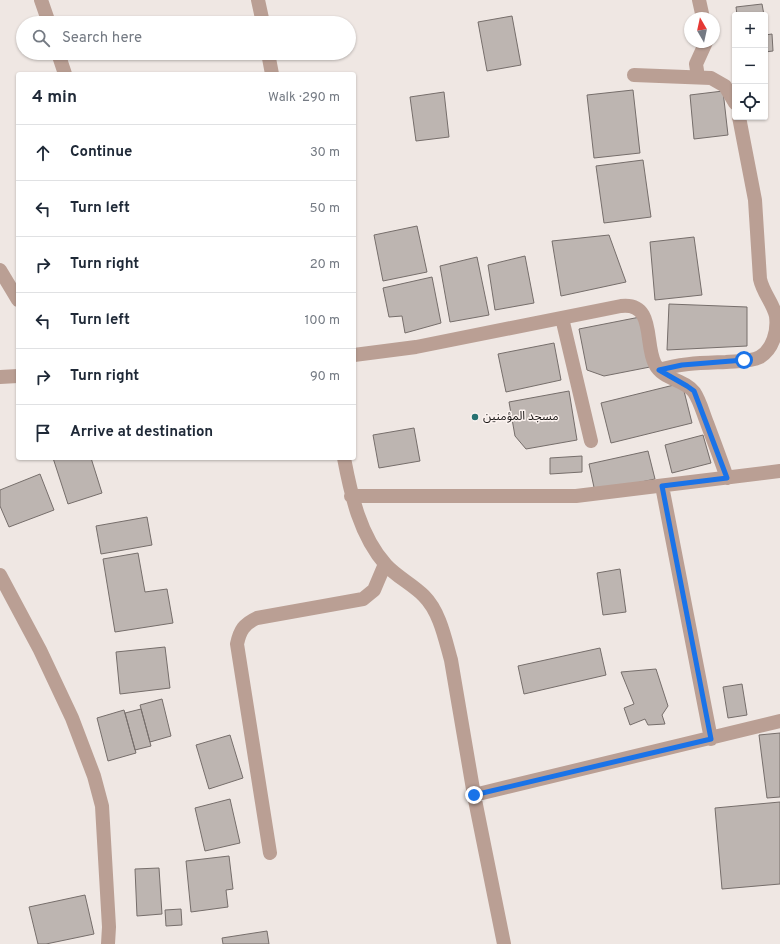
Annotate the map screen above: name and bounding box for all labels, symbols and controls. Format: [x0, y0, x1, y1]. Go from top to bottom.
north arrow [684, 12, 720, 48]
map controls [732, 12, 768, 120]
button: + [732, 12, 768, 48]
search box [16, 16, 356, 60]
icon: search [30, 27, 52, 49]
text: Search here [62, 29, 142, 48]
button: − [732, 48, 768, 84]
button: locate [732, 84, 768, 120]
text: 4 min [32, 87, 77, 109]
text: Walk · 290 m [268, 90, 340, 106]
icon: ahead [32, 142, 54, 164]
text: Continue [70, 143, 132, 162]
text: 30 m [310, 145, 340, 161]
icon: left [32, 198, 54, 220]
text: Turn left [70, 199, 130, 218]
text: 50 m [310, 201, 340, 217]
icon: right [32, 254, 54, 276]
text: Turn right [70, 255, 139, 274]
text: 20 m [310, 257, 340, 273]
icon: left [32, 310, 54, 332]
text: Turn left [70, 311, 130, 330]
text: 100 m [304, 313, 340, 329]
route start [735, 351, 753, 369]
icon: right [32, 366, 54, 388]
text: Turn right [70, 367, 139, 386]
text: 90 m [310, 369, 340, 385]
place label: مسجد المؤمنين [483, 409, 559, 425]
marker: مسجد المؤمنين [470, 412, 480, 422]
icon: arrive [32, 422, 54, 444]
text: Arrive at destination [70, 423, 213, 442]
route end [465, 786, 483, 804]

